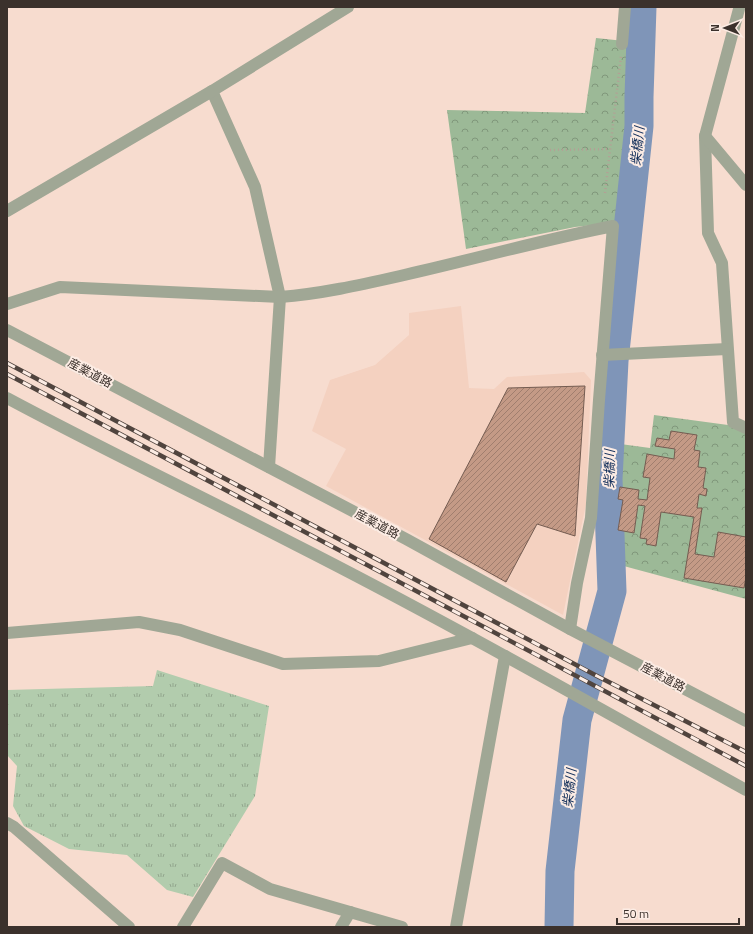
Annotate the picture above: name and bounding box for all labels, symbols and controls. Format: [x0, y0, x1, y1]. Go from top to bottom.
north arrow [705, 8, 745, 48]
text: N [707, 24, 723, 32]
water label: 柴橋川 [625, 124, 649, 166]
street label: 産業道路 [65, 353, 116, 392]
water label: 柴橋川 [599, 447, 619, 489]
street label: 産業道路 [352, 504, 403, 543]
street label: 産業道路 [638, 657, 689, 696]
water label: 柴橋川 [557, 766, 581, 808]
scale bar [617, 900, 739, 926]
text: 50 m [623, 904, 649, 923]

